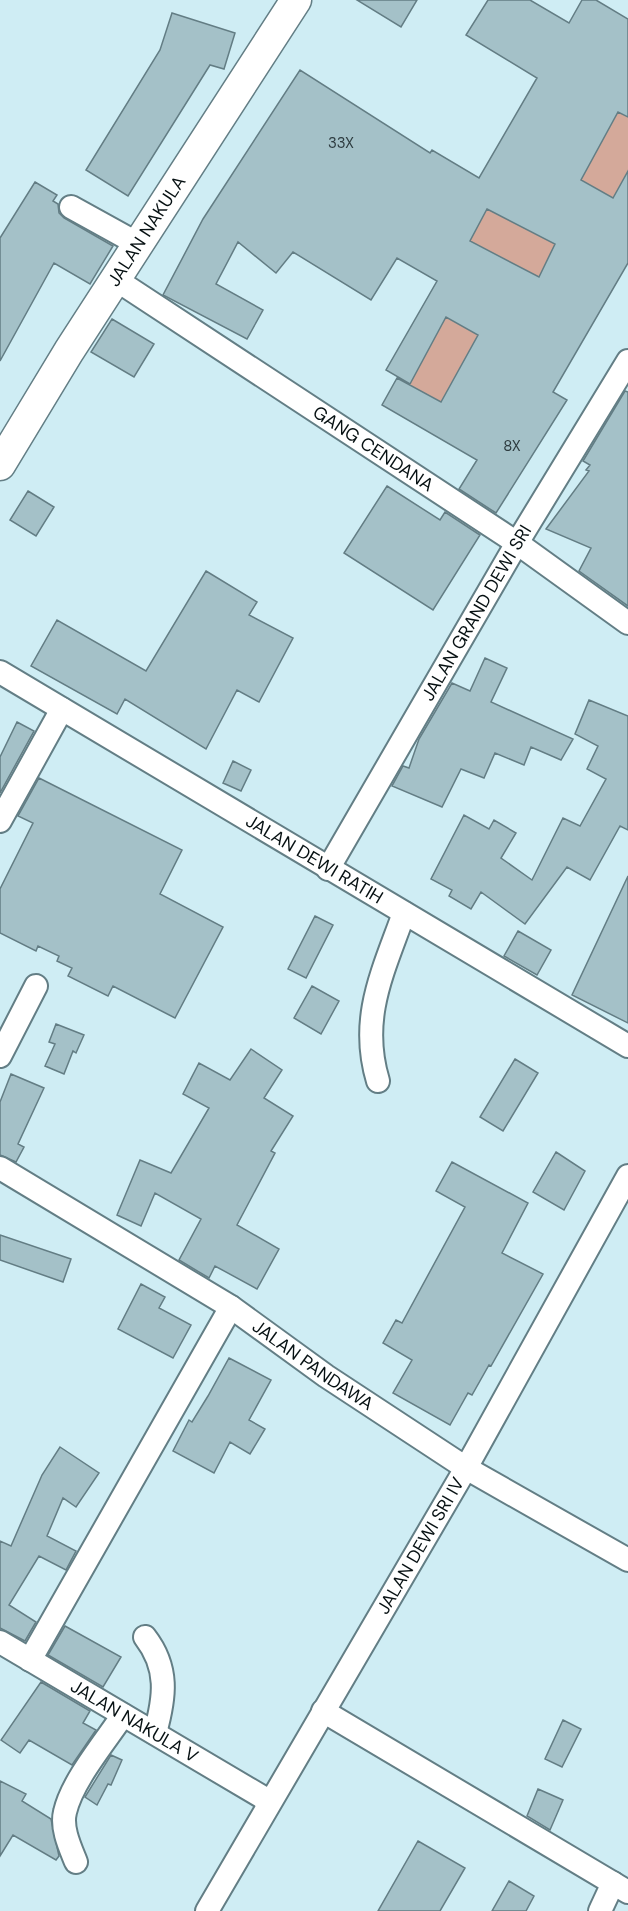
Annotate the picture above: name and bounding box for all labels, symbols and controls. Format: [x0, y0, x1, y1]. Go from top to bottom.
house number: 33X [328, 133, 354, 153]
street label: JALAN NAKULA [102, 171, 191, 291]
street label: GANG CENDANA [308, 400, 438, 497]
house number: 8X [503, 436, 521, 456]
street label: JALAN GRAND DEWI SRI [416, 521, 537, 705]
street label: JALAN DEWI RATIH [241, 809, 388, 909]
street label: JALAN PANDAWA [247, 1314, 378, 1416]
street label: JALAN DEWI SRI IV [371, 1473, 470, 1619]
street label: JALAN NAKULA V [66, 1674, 202, 1768]

